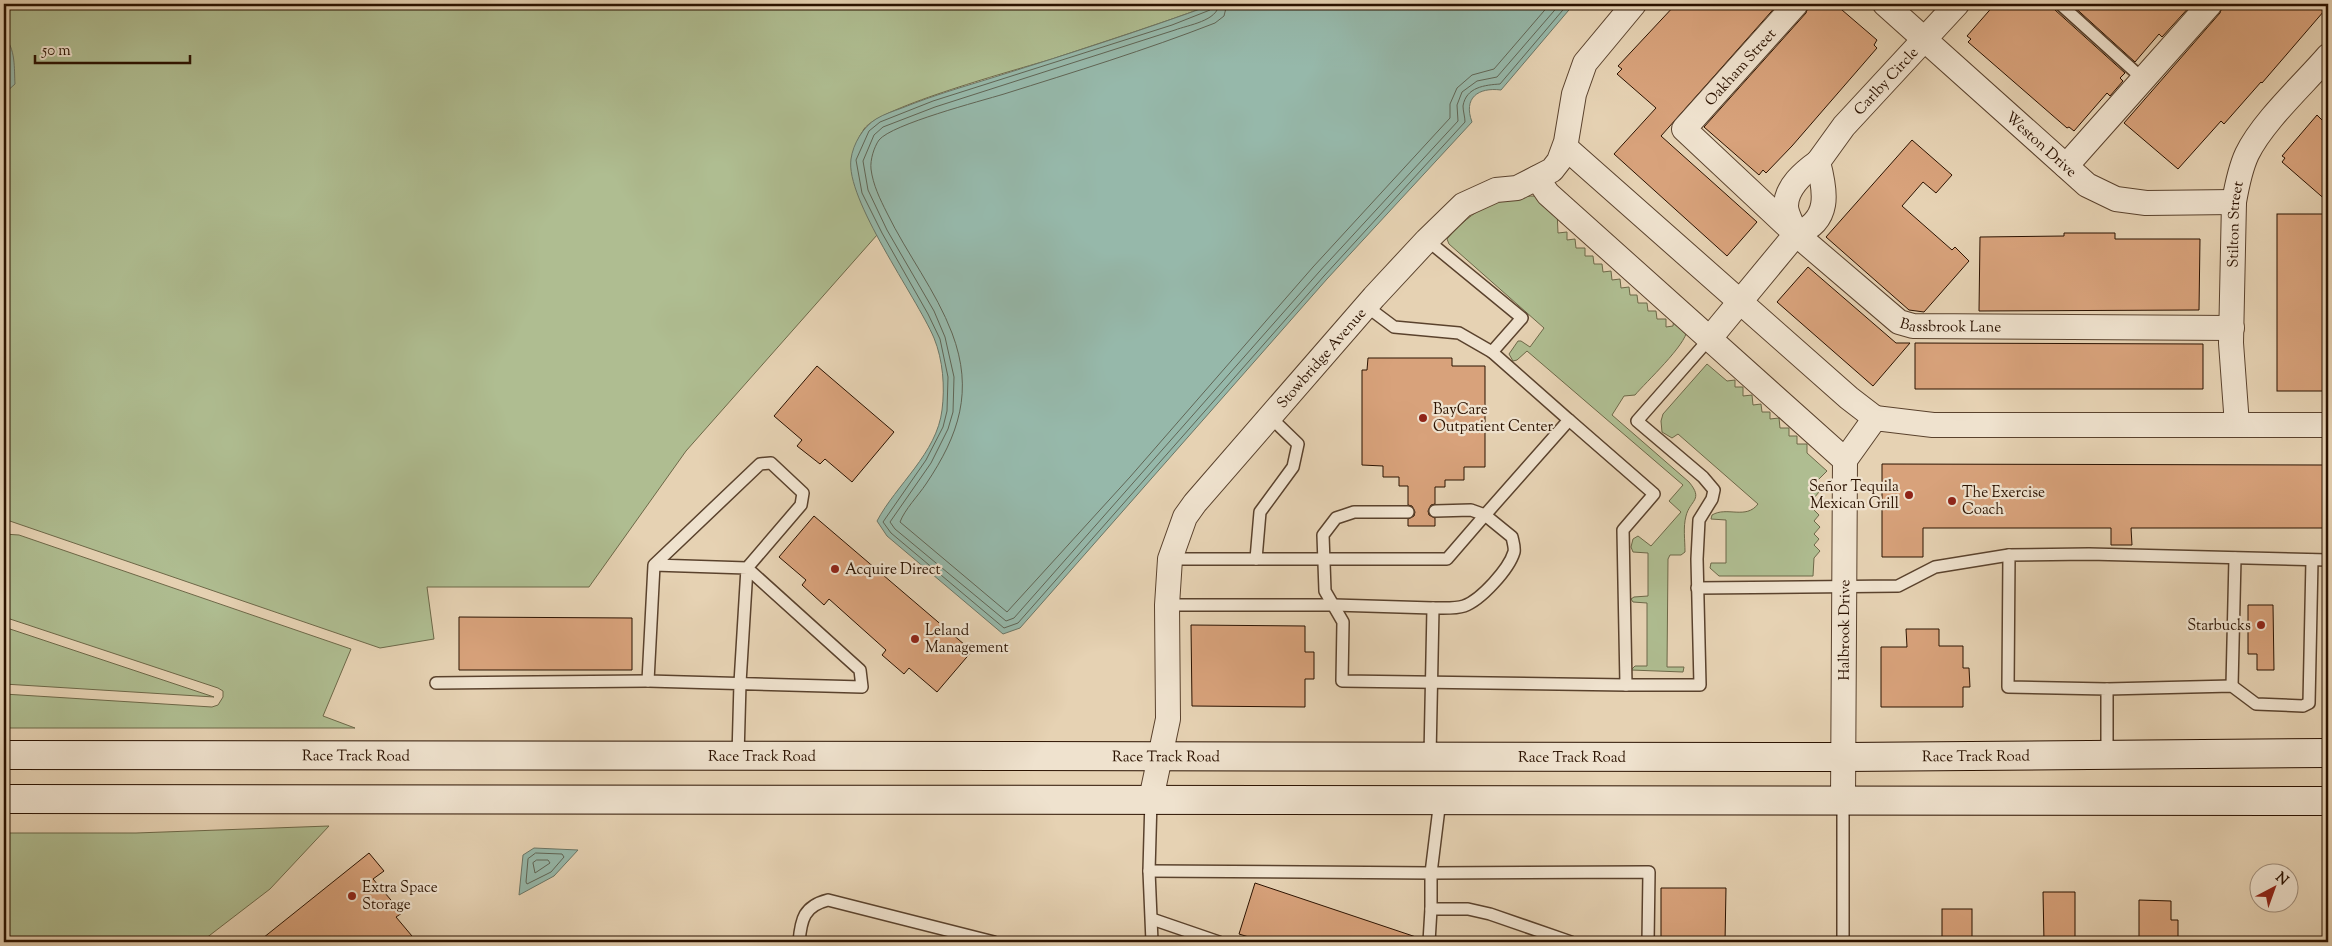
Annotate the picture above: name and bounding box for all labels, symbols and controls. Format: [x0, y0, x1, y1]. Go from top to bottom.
street label: Oakham Street [1701, 25, 1782, 111]
scale bar [35, 32, 190, 64]
text: 50 m [41, 41, 71, 62]
street label: Carlby Circle [1850, 43, 1924, 121]
street label: Weston Drive [2000, 108, 2081, 183]
street label: Stilton Street [2224, 179, 2250, 268]
street label: Stowbridge Avenue [1273, 304, 1372, 414]
street label: Bassbrook Lane [1897, 314, 2001, 339]
place label: BayCare Outpatient Center [1433, 400, 1553, 438]
marker: BayCare Outpatient Center [1417, 412, 1429, 424]
place label: Señor Tequila Mexican Grill [1809, 477, 1899, 515]
place label: The Exercise Coach [1962, 483, 2045, 521]
marker: Señor Tequila Mexican Grill [1903, 489, 1915, 501]
marker: The Exercise Coach [1946, 495, 1958, 507]
place label: Acquire Direct [845, 560, 941, 581]
marker: Acquire Direct [829, 563, 841, 575]
street label: Halbrook Drive [1835, 580, 1856, 680]
place label: Starbucks [2187, 616, 2251, 637]
marker: Starbucks [2255, 619, 2267, 631]
place label: Leland Management [925, 621, 1009, 659]
marker: Leland Management [909, 633, 921, 645]
street label: Race Track Road [302, 746, 411, 767]
street label: Race Track Road [1922, 746, 2031, 768]
street label: Race Track Road [708, 747, 817, 768]
street label: Race Track Road [1112, 747, 1221, 768]
street label: Race Track Road [1518, 748, 1627, 769]
north arrow [2250, 864, 2300, 914]
text: N [2270, 868, 2292, 891]
place label: Extra Space Storage [362, 878, 438, 916]
marker: Extra Space Storage [346, 890, 358, 902]

